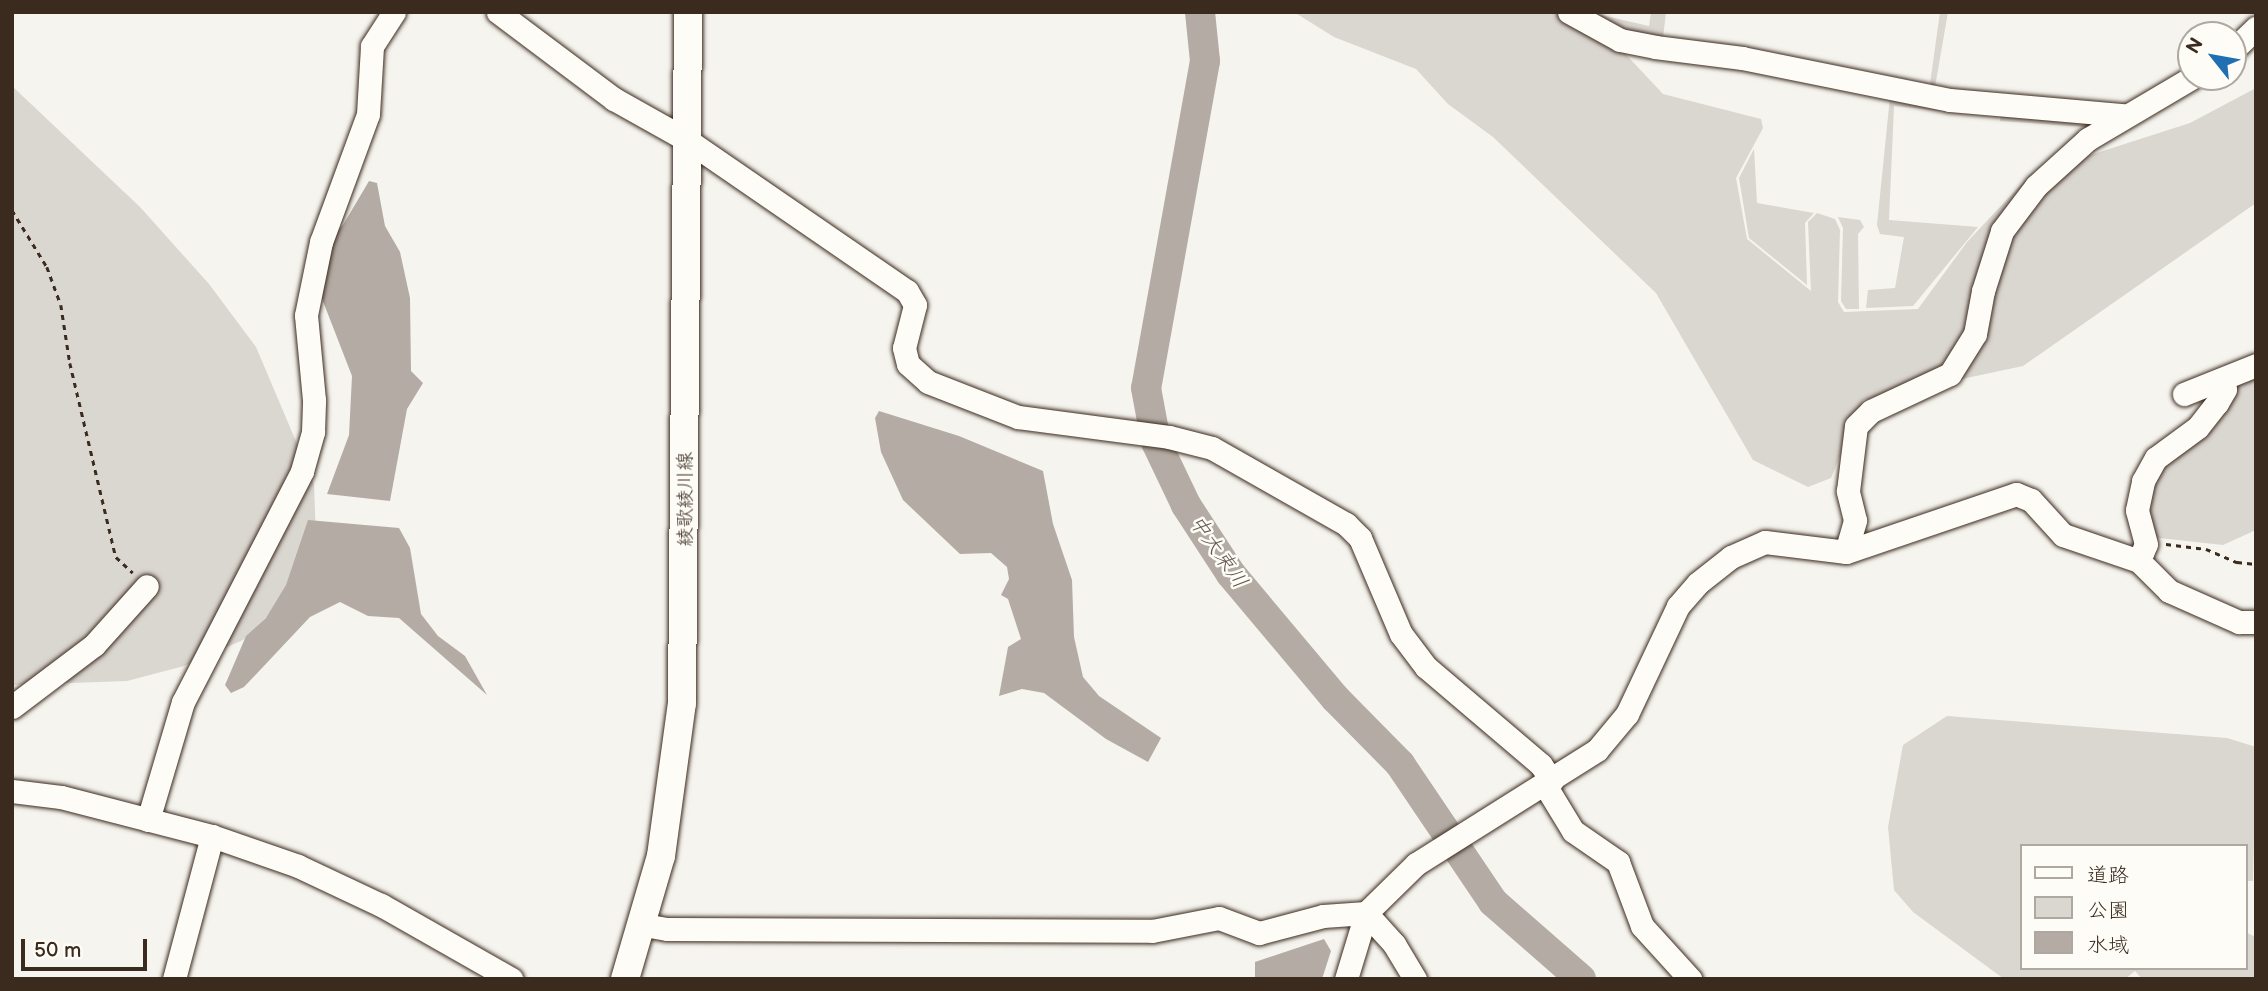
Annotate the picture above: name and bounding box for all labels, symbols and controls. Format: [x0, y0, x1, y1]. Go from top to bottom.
north arrow [2177, 21, 2247, 91]
text: N [2182, 34, 2209, 58]
street label: 綾歌綾川線 [675, 452, 697, 546]
water label: 中大束川 [1184, 510, 1252, 594]
legend [2020, 844, 2247, 970]
text: 道路 [2087, 863, 2129, 888]
text: 公園 [2087, 898, 2129, 923]
scale bar [24, 925, 150, 969]
text: 水域 [2087, 933, 2129, 958]
text: 50 m [34, 938, 81, 963]

